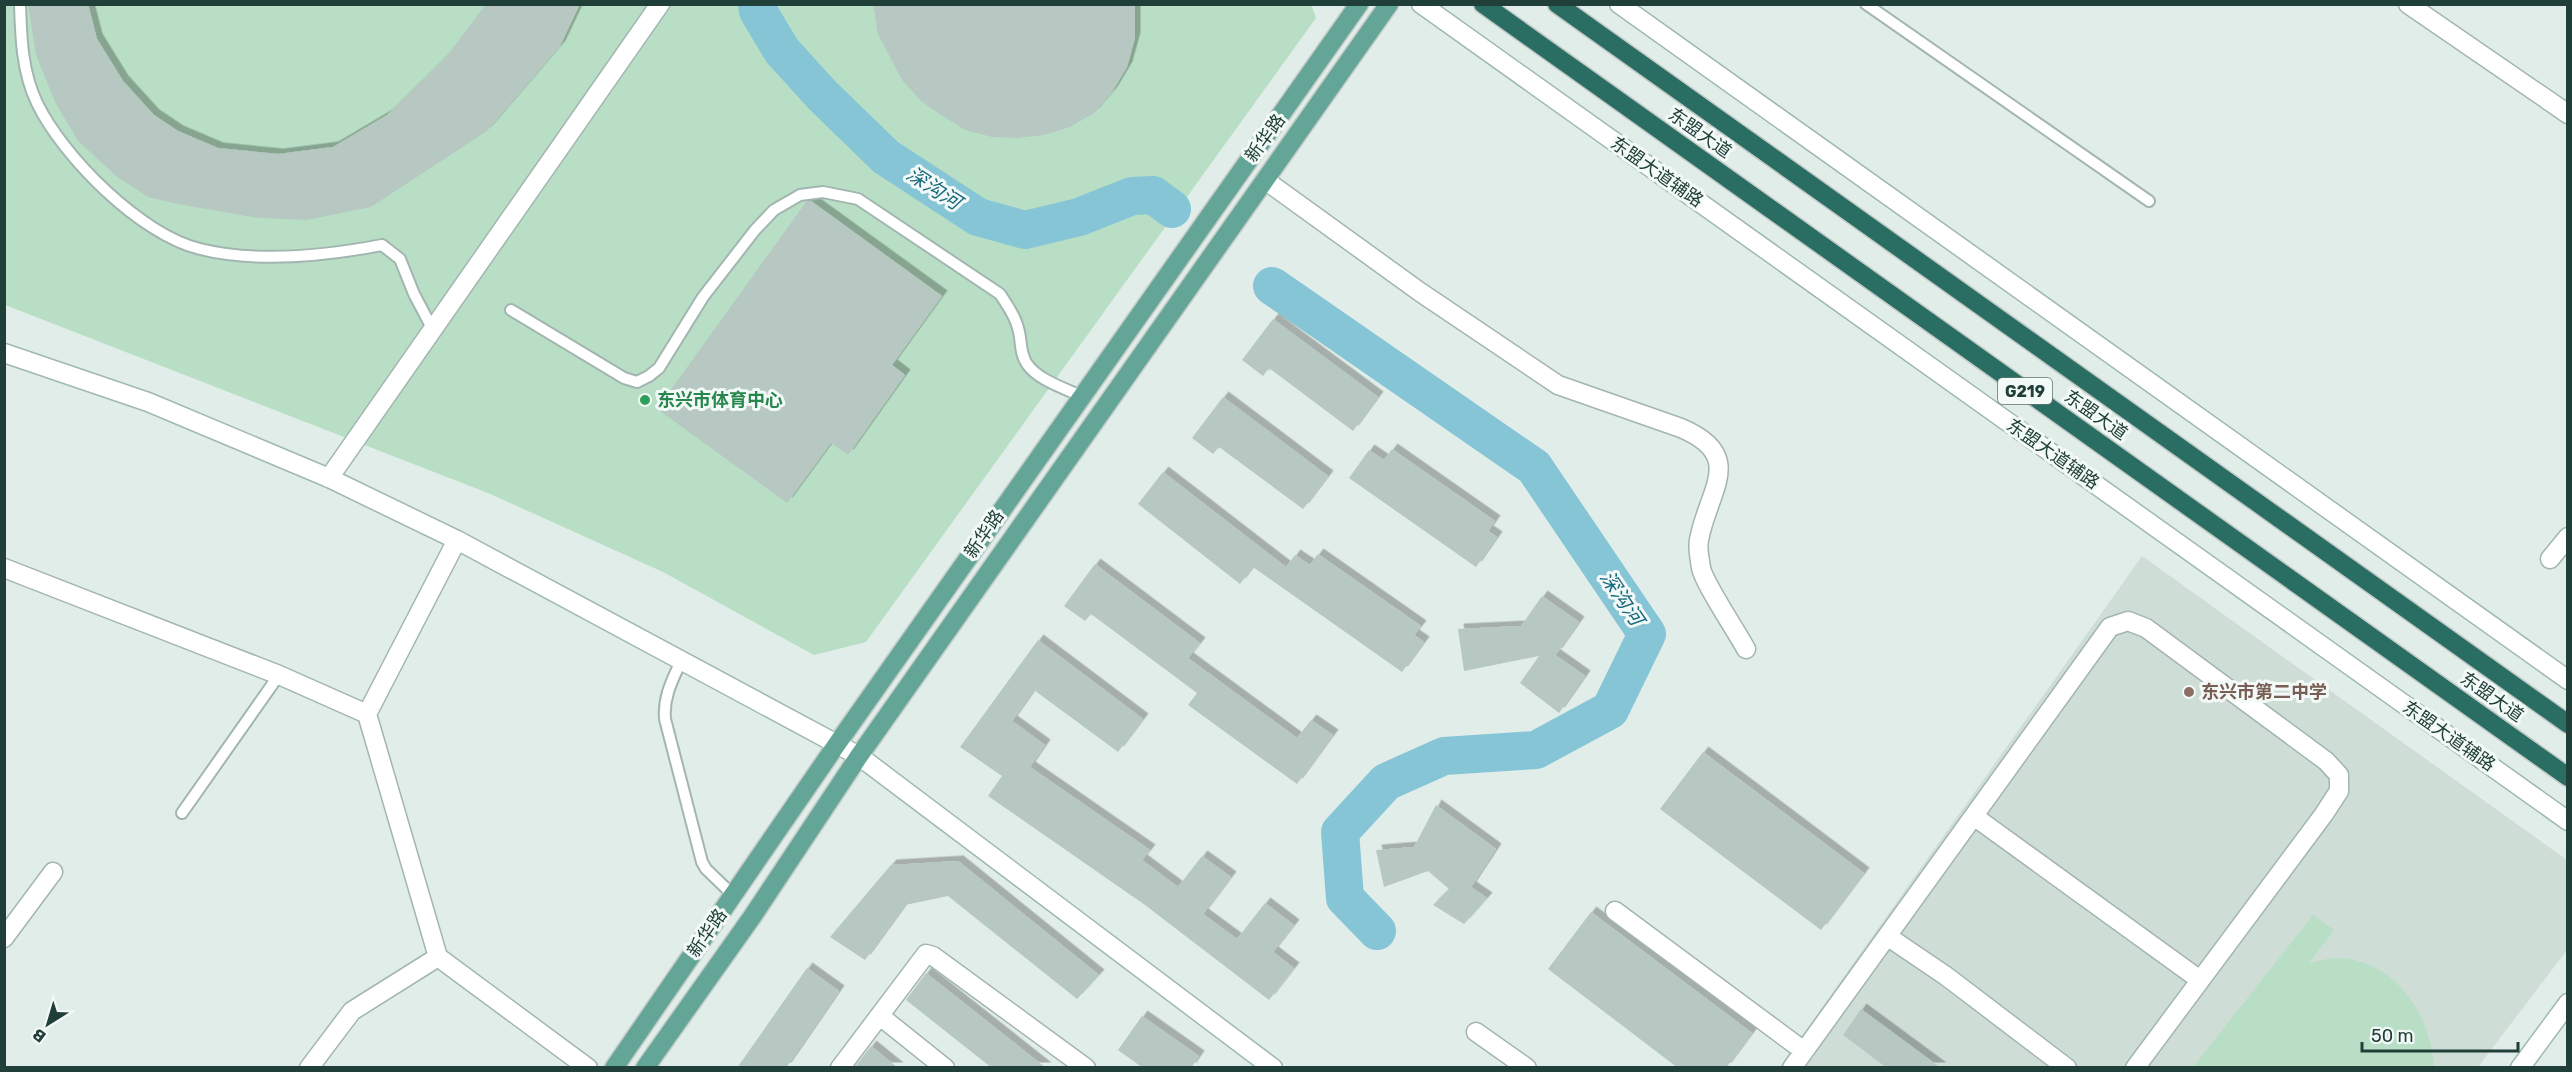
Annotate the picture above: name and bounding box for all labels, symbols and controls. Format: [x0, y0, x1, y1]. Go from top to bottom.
street label: 东盟大道 [1664, 103, 1736, 163]
street label: 新华路 [1240, 110, 1290, 166]
street label: 东盟大道辅路 [1606, 132, 1708, 212]
water label: 深沟河 [902, 162, 969, 217]
road number: G219 [1998, 378, 2052, 404]
street label: 东盟大道 [2060, 385, 2132, 445]
place label: 东兴市体育中心 [657, 389, 783, 411]
marker: 东兴市体育中心 [638, 393, 652, 407]
street label: 东盟大道辅路 [2002, 414, 2104, 494]
street label: 新华路 [960, 506, 1008, 562]
water label: 深沟河 [1595, 566, 1651, 633]
street label: 东盟大道 [2456, 667, 2528, 727]
place label: 东兴市第二中学 [2201, 681, 2327, 703]
marker: 东兴市第二中学 [2182, 685, 2196, 699]
street label: 东盟大道辅路 [2398, 696, 2500, 776]
street label: 新华路 [683, 905, 731, 961]
north arrow [18, 994, 78, 1054]
scale bar [2362, 1015, 2518, 1053]
text: B [29, 1025, 49, 1047]
text: 50 m [2371, 1025, 2414, 1047]

